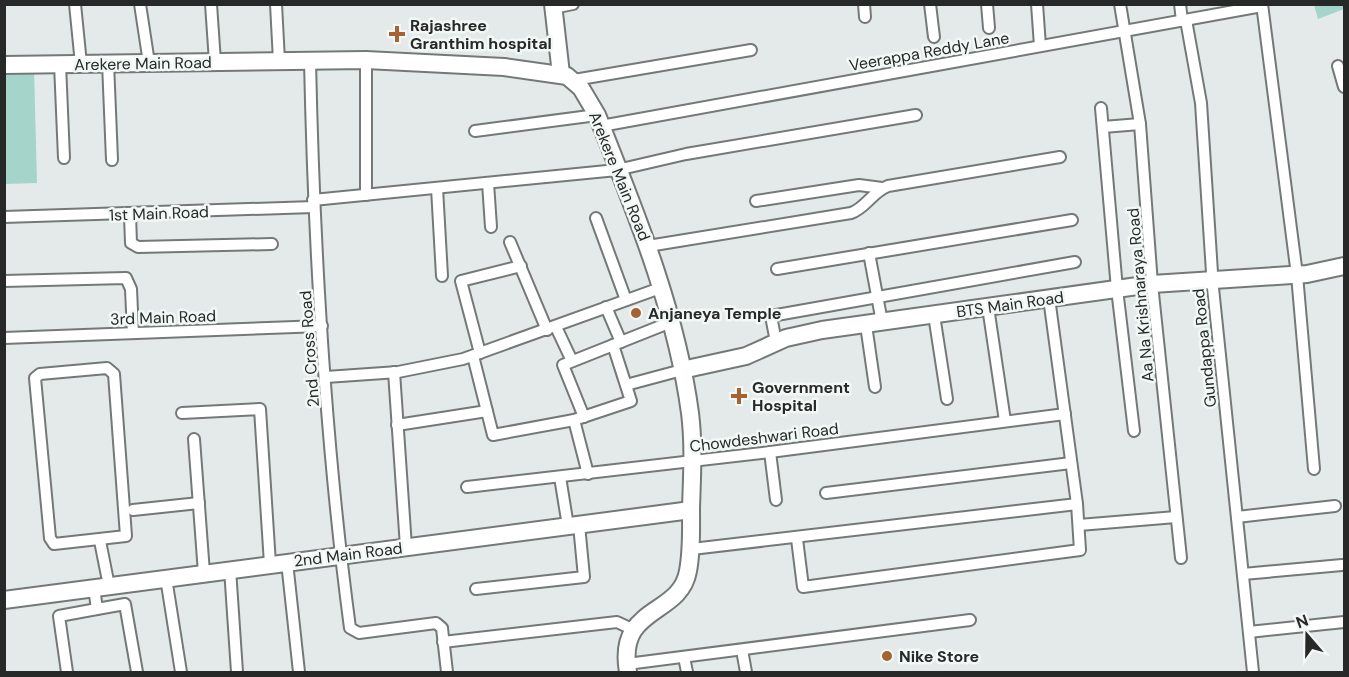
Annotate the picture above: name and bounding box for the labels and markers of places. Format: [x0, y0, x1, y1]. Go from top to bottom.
place label: Rajashree Granthim hospital [410, 15, 552, 54]
marker: Rajashree Granthim hospital [388, 25, 406, 43]
place label: Anjaneya Temple [648, 303, 781, 324]
marker: Anjaneya Temple [629, 306, 643, 320]
place label: Government Hospital [752, 377, 850, 416]
marker: Government Hospital [730, 387, 748, 405]
place label: Nike Store [899, 646, 979, 667]
marker: Nike Store [880, 649, 894, 663]

